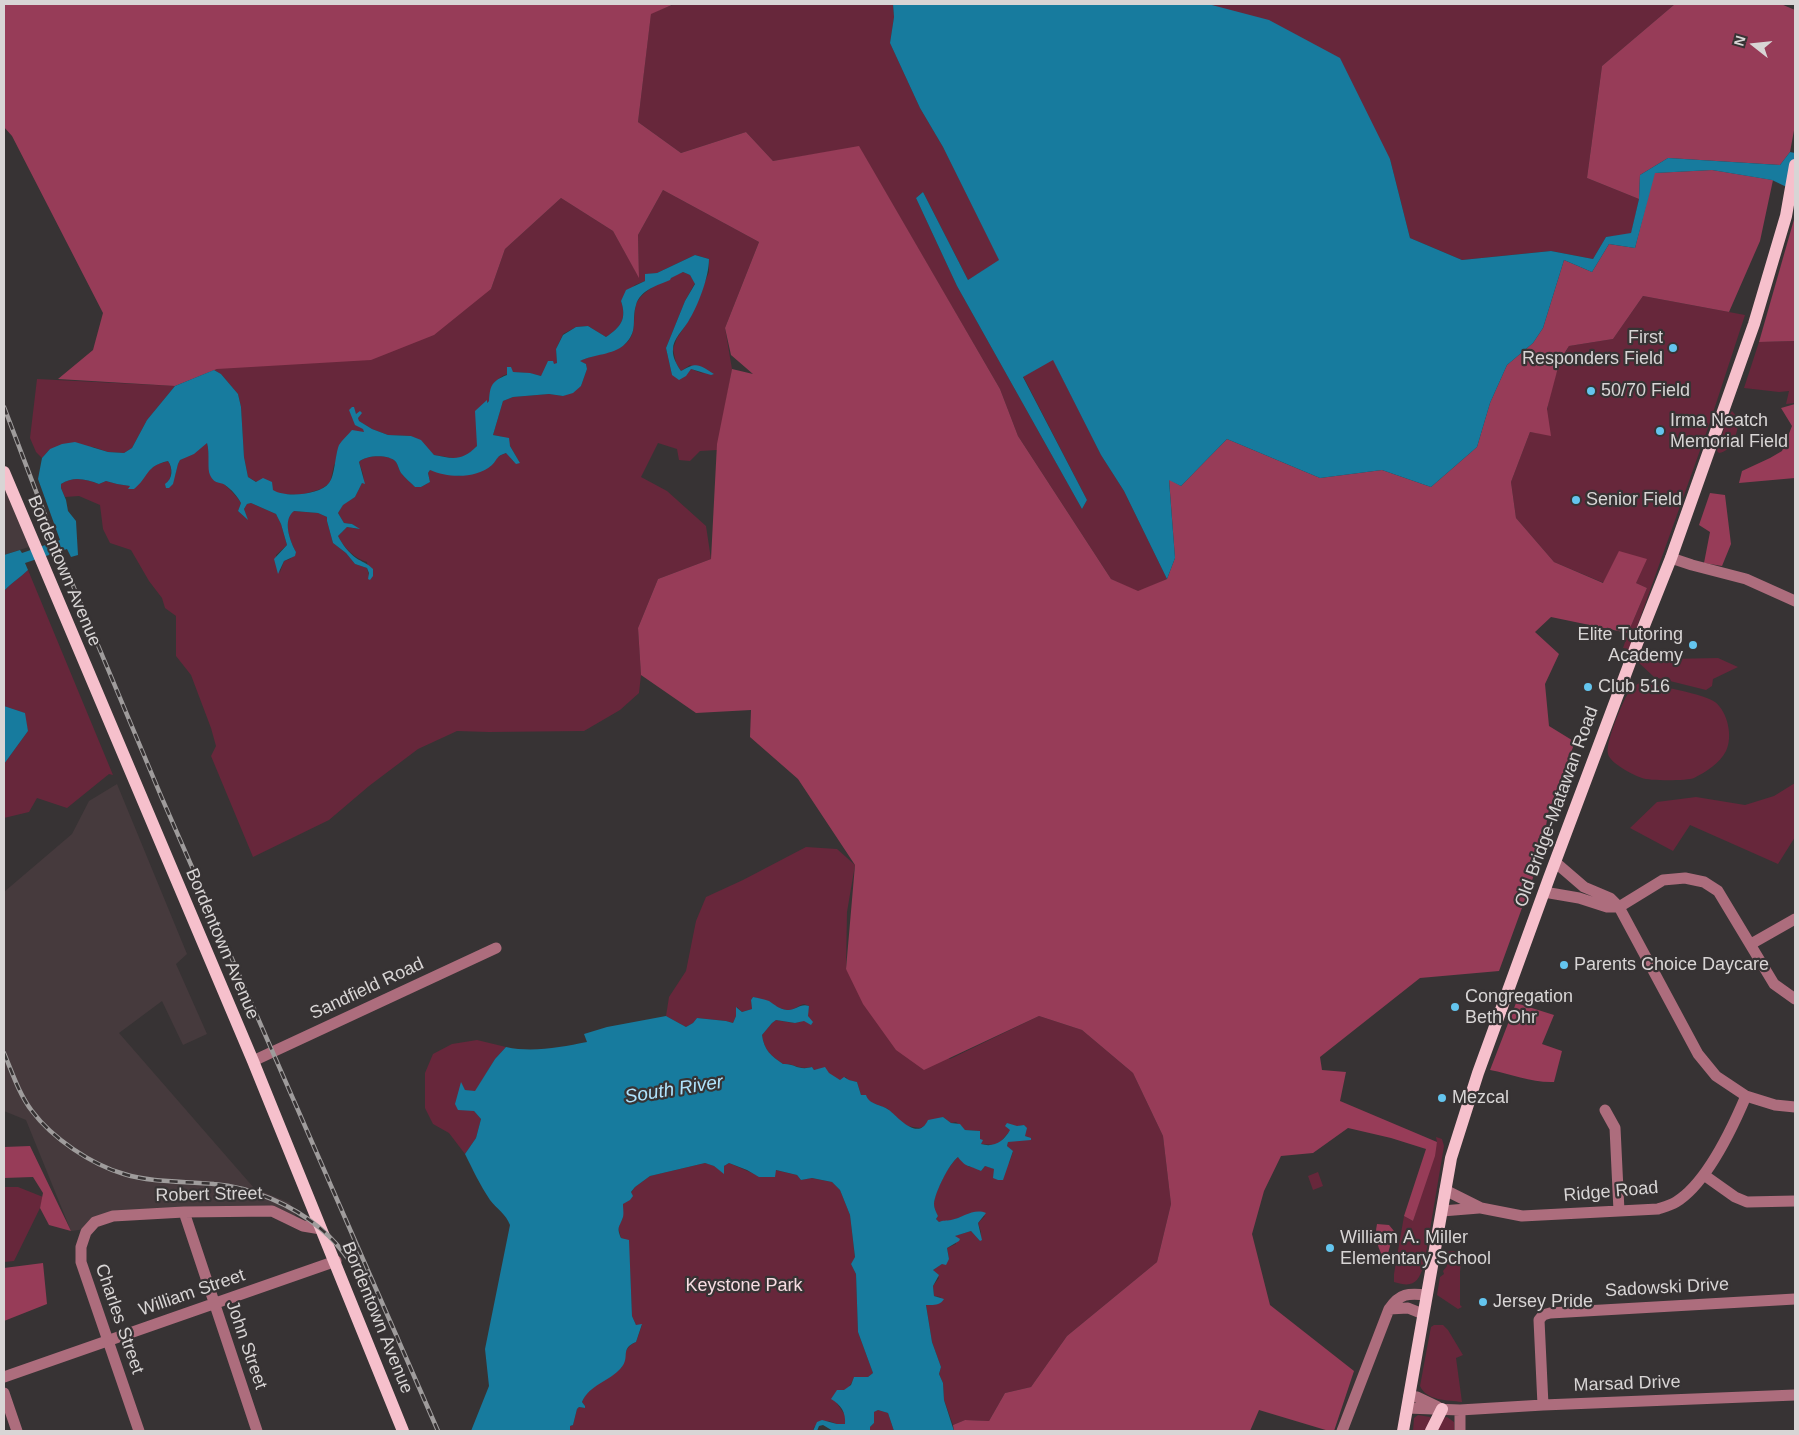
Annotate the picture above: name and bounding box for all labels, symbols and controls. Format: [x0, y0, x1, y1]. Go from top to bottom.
north arrow [1729, 20, 1779, 70]
text: N [1730, 34, 1749, 48]
place label: First Responders Field [1522, 327, 1663, 369]
marker: First Responders Field [1667, 342, 1679, 354]
place label: 50/70 Field [1601, 380, 1690, 402]
marker: 50/70 Field [1585, 385, 1597, 397]
place label: Irma Neatch Memorial Field [1670, 410, 1788, 452]
marker: Irma Neatch Memorial Field [1654, 425, 1666, 437]
place label: Senior Field [1586, 489, 1682, 511]
street label: Bordentown Avenue [22, 492, 106, 650]
marker: Senior Field [1570, 494, 1582, 506]
place label: Elite Tutoring Academy [1578, 624, 1683, 666]
marker: Elite Tutoring Academy [1687, 639, 1699, 651]
place label: Club 516 [1598, 676, 1670, 698]
marker: Club 516 [1582, 681, 1594, 693]
street label: Old Bridge-Matawan Road [1511, 704, 1603, 910]
street label: Bordentown Avenue [180, 865, 264, 1023]
street label: Sandfield Road [307, 953, 427, 1025]
place label: Parents Choice Daycare [1574, 954, 1769, 976]
marker: Parents Choice Daycare [1558, 959, 1570, 971]
place label: Congregation Beth Ohr [1465, 986, 1573, 1028]
marker: Congregation Beth Ohr [1449, 1001, 1461, 1013]
water label: South River [623, 1071, 725, 1109]
place label: Mezcal [1452, 1087, 1509, 1109]
marker: Mezcal [1436, 1092, 1448, 1104]
street label: Ridge Road [1563, 1177, 1659, 1207]
street label: Robert Street [155, 1183, 263, 1207]
place label: William A. Miller Elementary School [1340, 1227, 1491, 1270]
street label: Bordentown Avenue [337, 1239, 417, 1397]
marker: William A. Miller Elementary School [1324, 1242, 1336, 1254]
street label: Charles Street [90, 1261, 148, 1377]
street label: William Street [136, 1265, 248, 1321]
street label: Sadowski Drive [1604, 1274, 1730, 1302]
park label: Keystone Park [685, 1275, 803, 1297]
place label: Jersey Pride [1493, 1291, 1593, 1313]
marker: Jersey Pride [1477, 1296, 1489, 1308]
street label: John Street [221, 1298, 271, 1392]
street label: Marsad Drive [1573, 1371, 1681, 1397]

